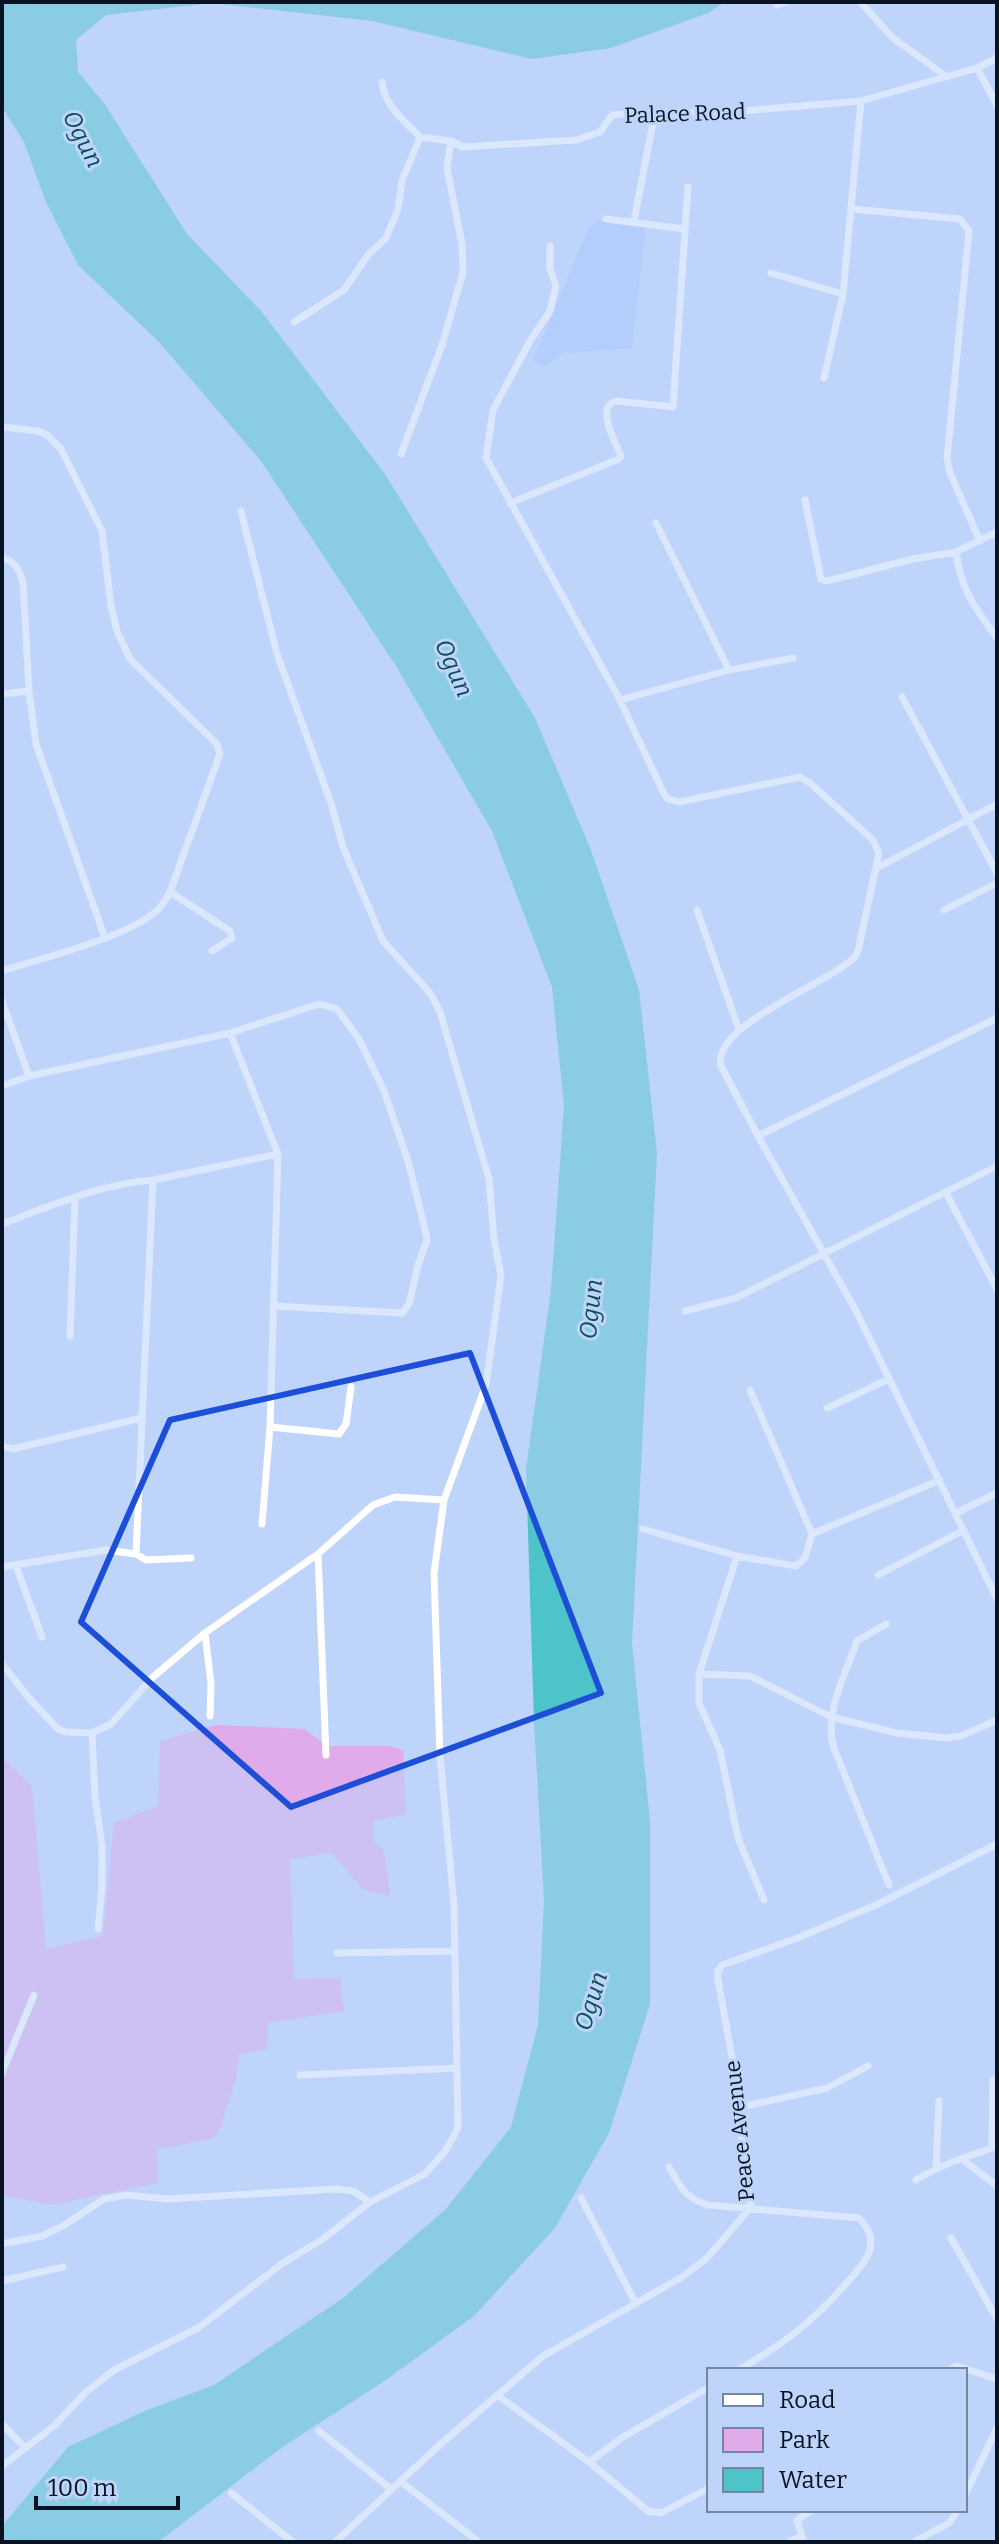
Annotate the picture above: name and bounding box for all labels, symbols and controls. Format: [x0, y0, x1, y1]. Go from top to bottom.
street label: Palace Road [624, 98, 746, 129]
water label: Ogun [57, 106, 109, 172]
water label: Ogun [429, 635, 479, 701]
water label: Ogun [574, 1278, 608, 1340]
water label: Ogun [569, 1968, 613, 2034]
street label: Peace Avenue [719, 2059, 760, 2203]
legend [707, 2368, 967, 2512]
text: Road [779, 2386, 835, 2414]
text: Park [779, 2426, 830, 2454]
scale bar [36, 2460, 178, 2510]
text: Water [779, 2466, 847, 2494]
text: 100 m [48, 2474, 116, 2502]

